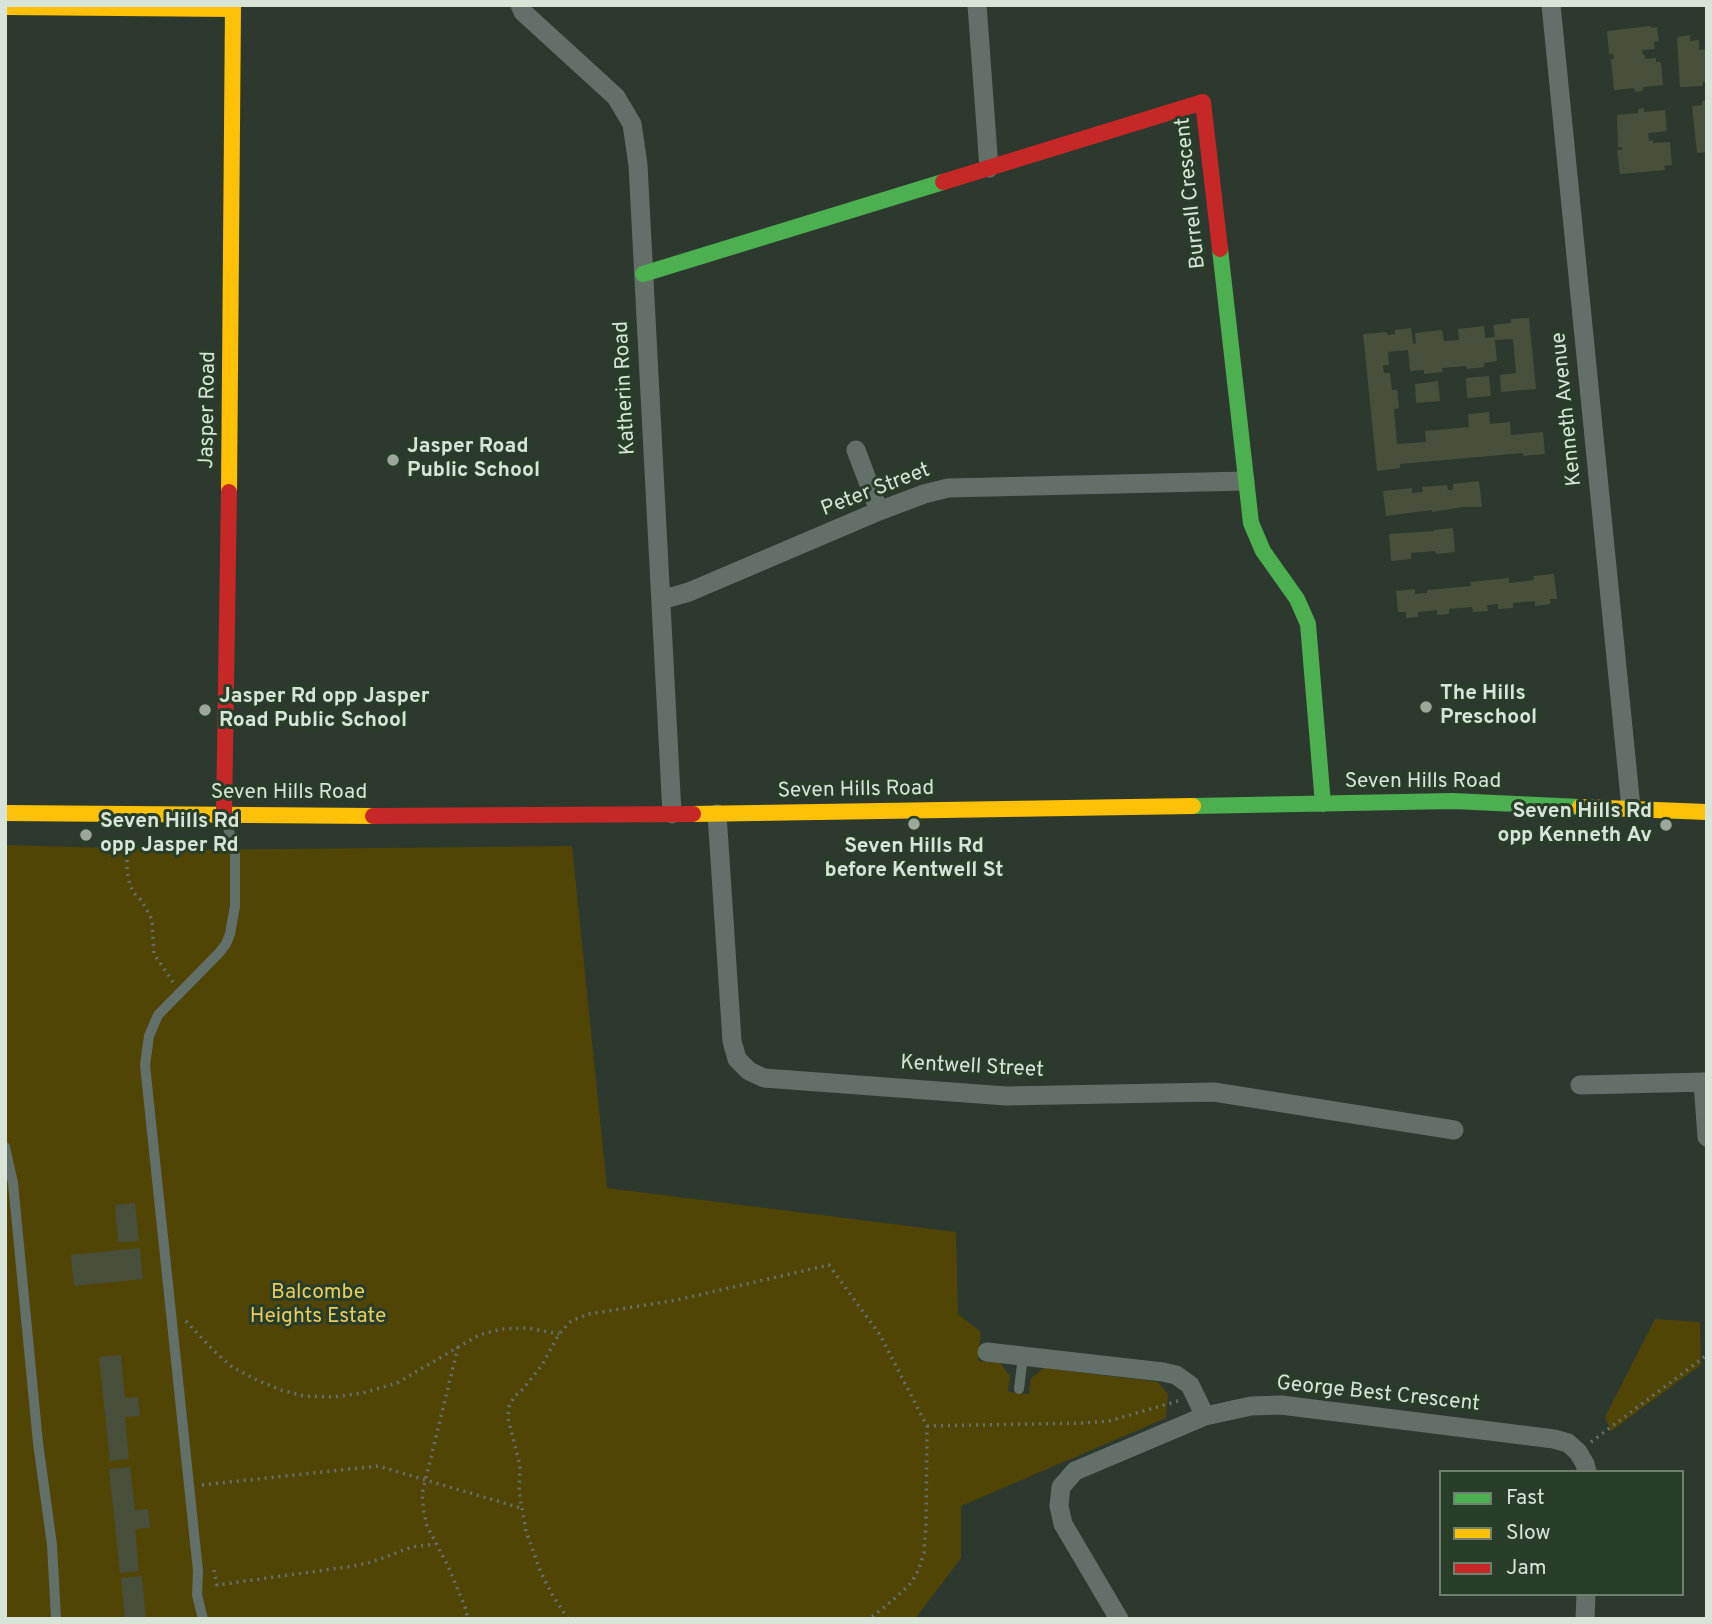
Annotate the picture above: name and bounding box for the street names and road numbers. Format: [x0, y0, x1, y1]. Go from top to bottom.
street label: Burrell Crescent [1172, 116, 1212, 270]
street label: Katherin Road [610, 320, 642, 456]
street label: Kenneth Avenue [1547, 331, 1589, 487]
street label: Jasper Road [195, 351, 223, 469]
street label: Peter Street [818, 459, 934, 523]
street label: Seven Hills Road [1345, 770, 1501, 796]
street label: Seven Hills Road [778, 777, 934, 805]
street label: Seven Hills Road [211, 781, 367, 807]
street label: Kentwell Street [900, 1052, 1044, 1084]
street label: George Best Crescent [1275, 1372, 1481, 1418]

